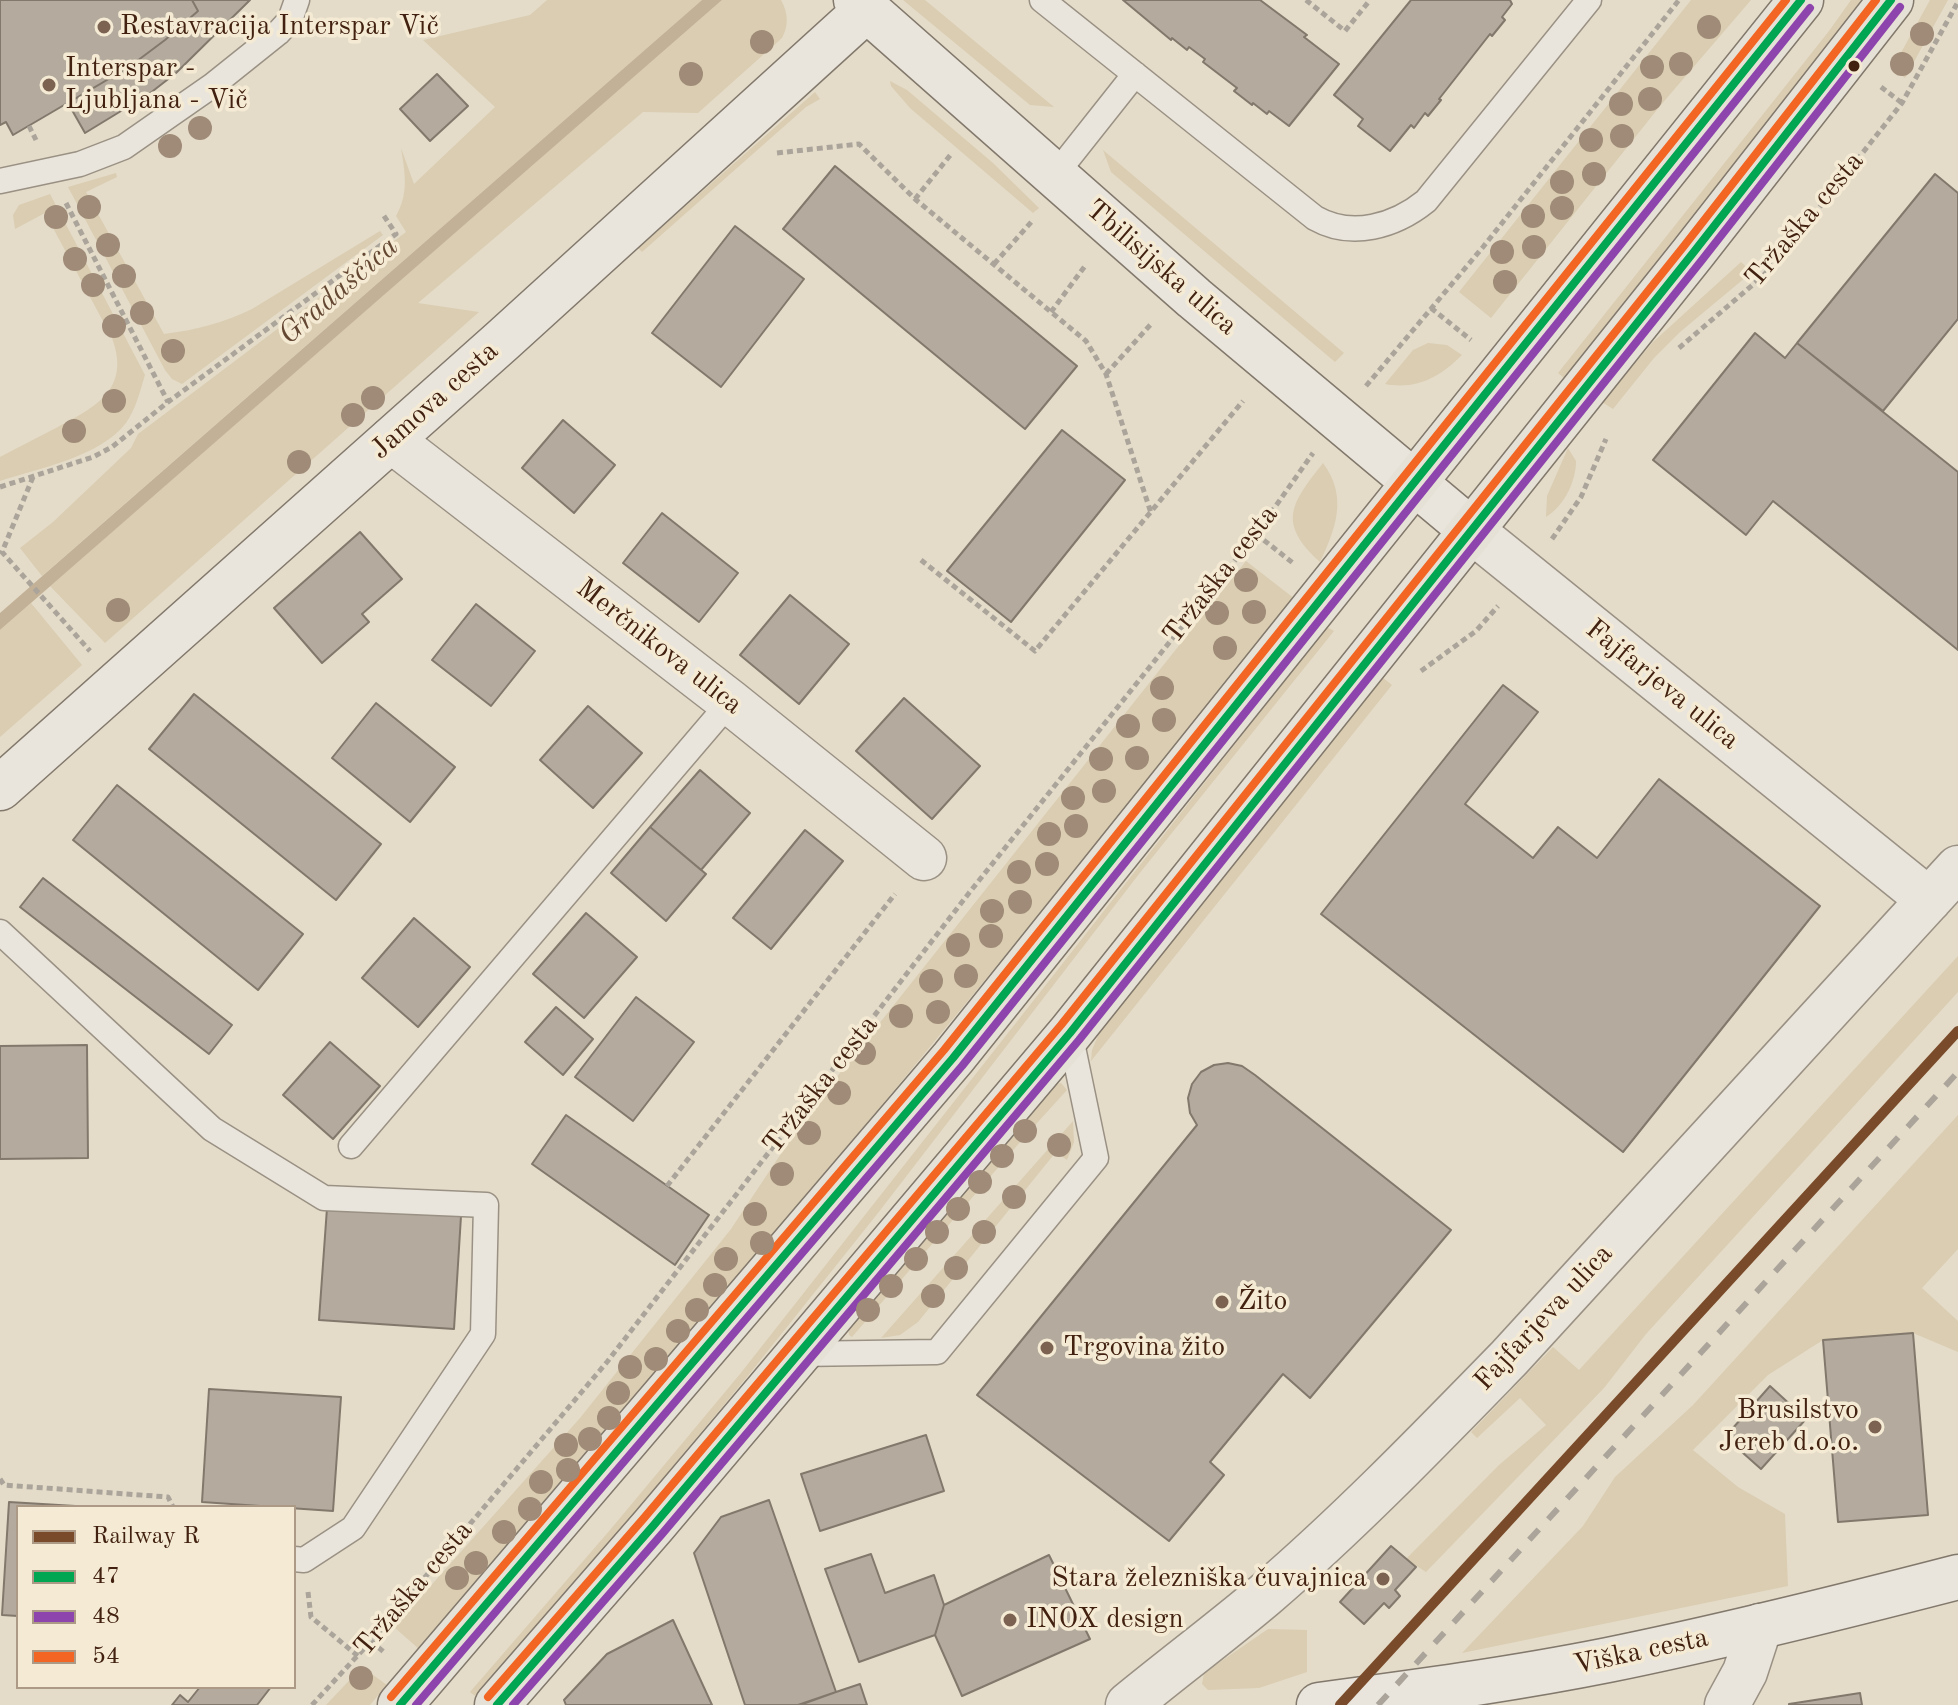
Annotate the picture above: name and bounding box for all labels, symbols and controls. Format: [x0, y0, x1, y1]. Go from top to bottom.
place label: Restavracija Interspar Vič [120, 10, 439, 44]
marker: Restavracija Interspar Vič [95, 18, 113, 36]
place label: Interspar - Ljubljana - Vič [65, 52, 248, 118]
unlabelled marker [1846, 58, 1862, 74]
marker: Interspar - Ljubljana - Vič [40, 76, 58, 94]
street label: Tržaška cesta [1738, 145, 1872, 295]
street label: Tbilisijska ulica [1078, 193, 1244, 343]
water label: Gradaščica [272, 229, 406, 353]
street label: Jamova cesta [364, 335, 506, 467]
street label: Tržaška cesta [1156, 499, 1286, 651]
street label: Merčnikova ulica [569, 572, 749, 722]
street label: Fajfarjeva ulica [1578, 613, 1746, 757]
street label: Tržaška cesta [756, 1009, 886, 1161]
street label: Fajfarjeva ulica [1468, 1238, 1620, 1398]
place label: Žito [1238, 1285, 1288, 1319]
marker: Žito [1213, 1293, 1231, 1311]
place label: Trgovina žito [1063, 1331, 1225, 1365]
marker: Trgovina žito [1038, 1339, 1056, 1357]
place label: Brusilstvo Jereb d.o.o. [1719, 1394, 1859, 1460]
marker: Brusilstvo Jereb d.o.o. [1866, 1418, 1884, 1436]
legend [16, 1505, 296, 1689]
street label: Tržaška cesta [347, 1514, 481, 1664]
text: Railway R [92, 1525, 200, 1549]
place label: Stara železniška čuvajnica [1051, 1562, 1367, 1596]
text: 47 [92, 1565, 120, 1589]
marker: Stara železniška čuvajnica [1374, 1570, 1392, 1588]
place label: INOX design [1026, 1603, 1184, 1637]
text: 48 [92, 1605, 120, 1629]
marker: INOX design [1001, 1611, 1019, 1629]
street label: Viška cesta [1570, 1621, 1712, 1683]
text: 54 [92, 1645, 120, 1669]

